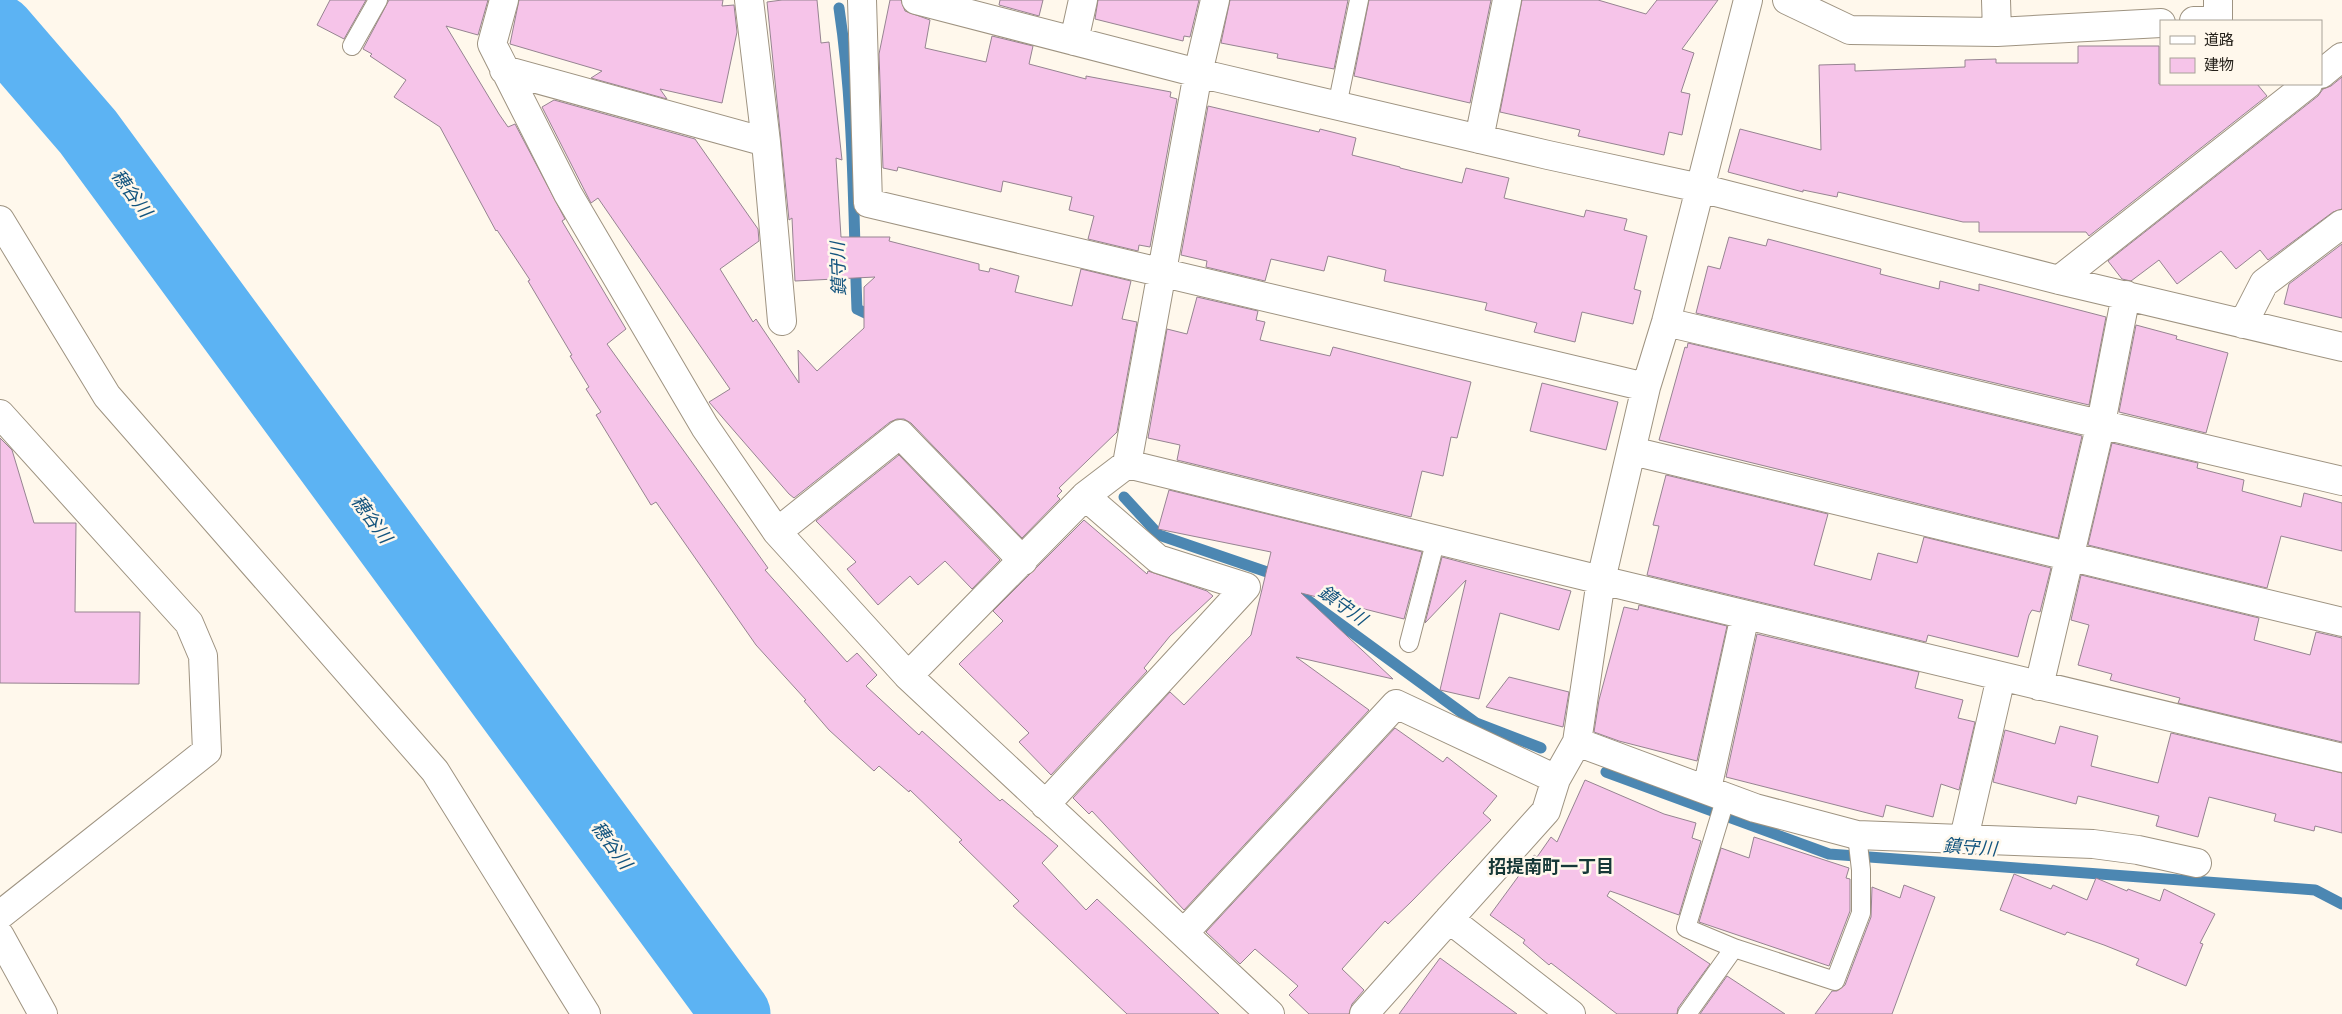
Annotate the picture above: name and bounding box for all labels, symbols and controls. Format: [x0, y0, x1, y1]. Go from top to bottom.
legend [2160, 20, 2322, 85]
text: 道路 [2204, 31, 2234, 49]
text: 建物 [2204, 56, 2234, 74]
water label: 穂谷川 [108, 165, 158, 223]
water label: 鎮守川 [826, 240, 849, 296]
water label: 穂谷川 [348, 491, 398, 549]
water label: 鎮守川 [1315, 581, 1373, 631]
water label: 穂谷川 [588, 817, 638, 875]
water label: 鎮守川 [1942, 835, 2000, 859]
district label: 招提南町一丁目 [1488, 856, 1614, 877]

